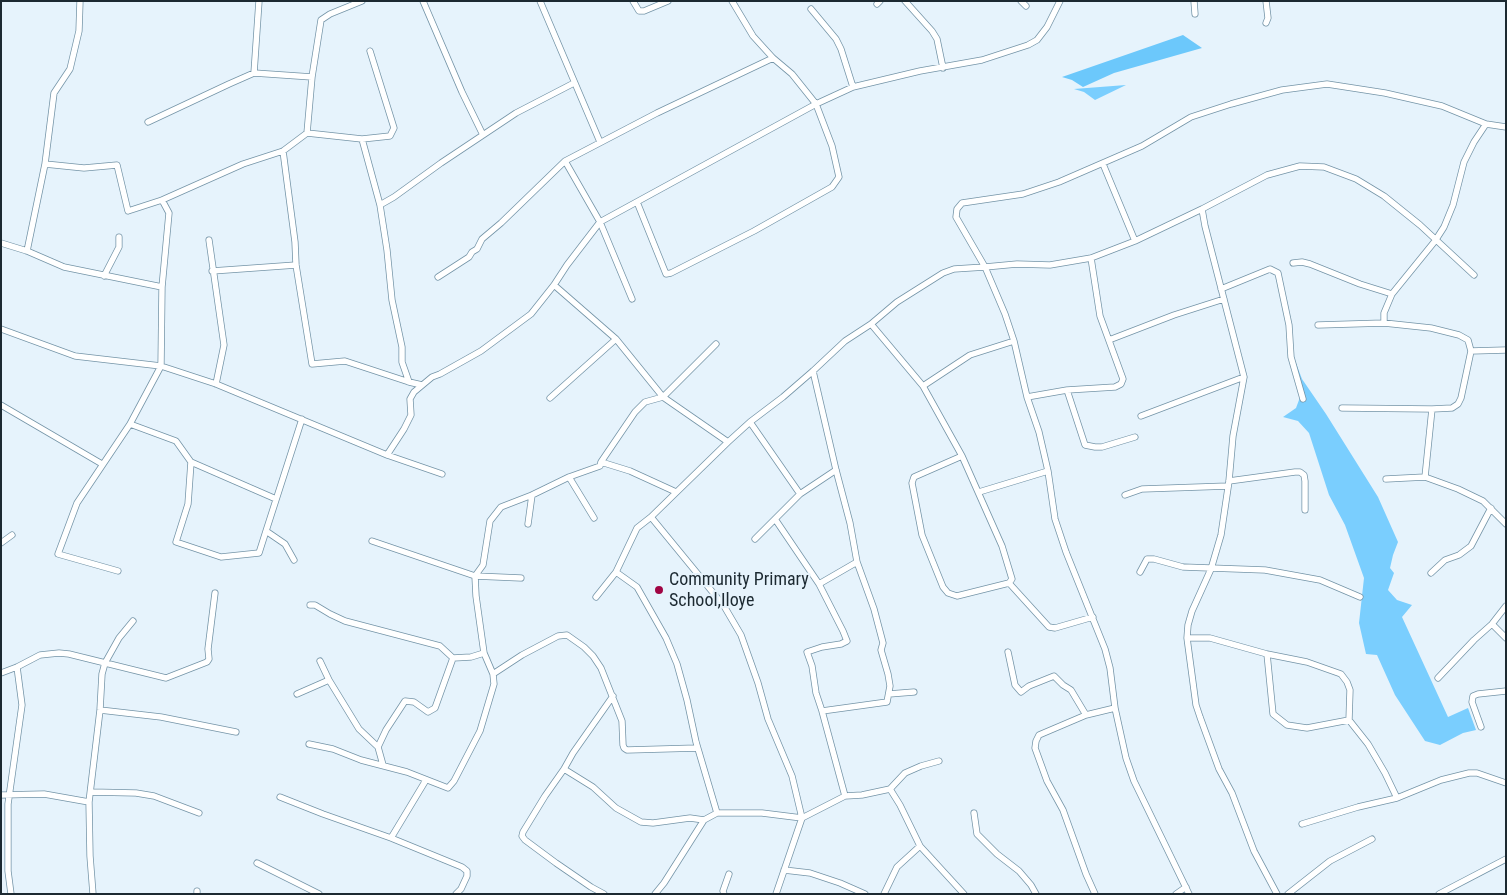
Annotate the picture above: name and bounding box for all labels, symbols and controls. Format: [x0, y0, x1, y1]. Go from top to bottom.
place label: Community Primary School,Iloye [669, 569, 809, 612]
marker: Community Primary School,Iloye [653, 584, 665, 596]

